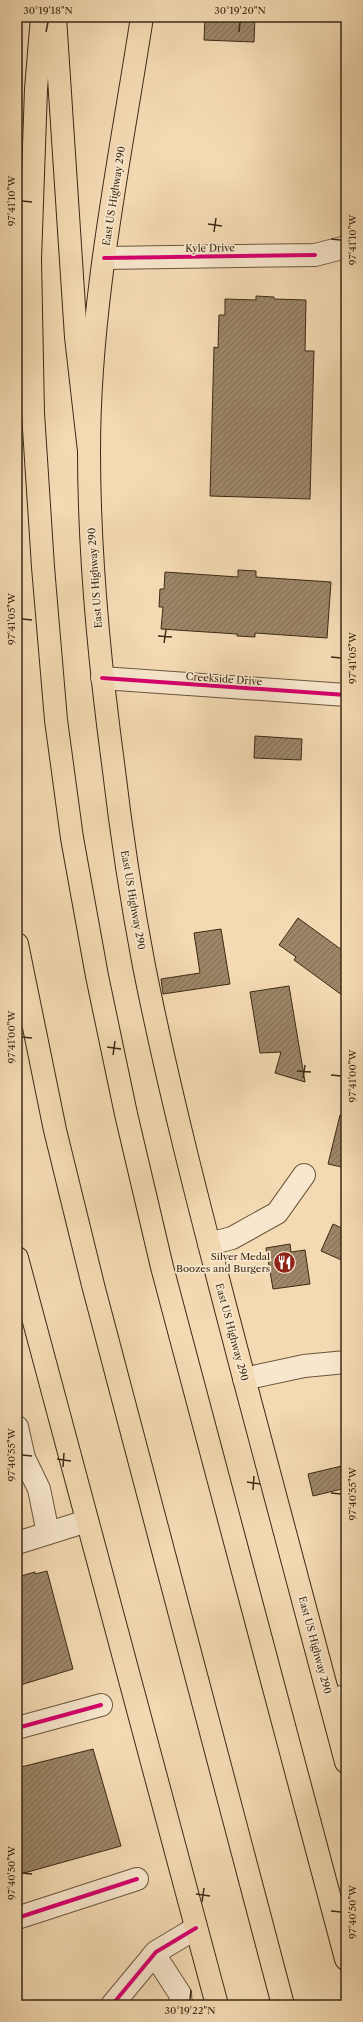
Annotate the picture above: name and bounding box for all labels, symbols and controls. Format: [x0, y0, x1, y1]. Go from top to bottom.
text: 30°19'18"N [23, 4, 73, 17]
text: 30°19'20"N [214, 4, 266, 17]
street label: East US Highway 290 [100, 145, 128, 247]
text: 97°41'10"W [5, 175, 18, 226]
text: 97°41'10"W [346, 214, 359, 265]
street label: Kyle Drive [185, 241, 235, 255]
street label: East US Highway 290 [85, 527, 105, 629]
text: 97°41'05"W [5, 592, 18, 645]
text: 97°41'05"W [346, 631, 359, 684]
street label: Creekside Drive [185, 670, 263, 688]
street label: East US Highway 290 [118, 849, 148, 951]
text: 97°41'00"W [5, 1010, 18, 1063]
text: 97°41'00"W [346, 1049, 359, 1102]
restaurant icon: Silver Medal Boozes and Burgers [272, 1249, 298, 1275]
place label: Silver Medal Boozes and Burgers [176, 1250, 270, 1275]
street label: East US Highway 290 [213, 1282, 251, 1382]
text: 97°40'55"W [5, 1427, 18, 1482]
text: 97°40'55"W [346, 1466, 359, 1521]
street label: East US Highway 290 [296, 1595, 334, 1695]
text: 97°40'50"W [5, 1845, 18, 1900]
text: 97°40'50"W [346, 1884, 359, 1939]
text: 30°19'22"N [165, 2004, 215, 2017]

